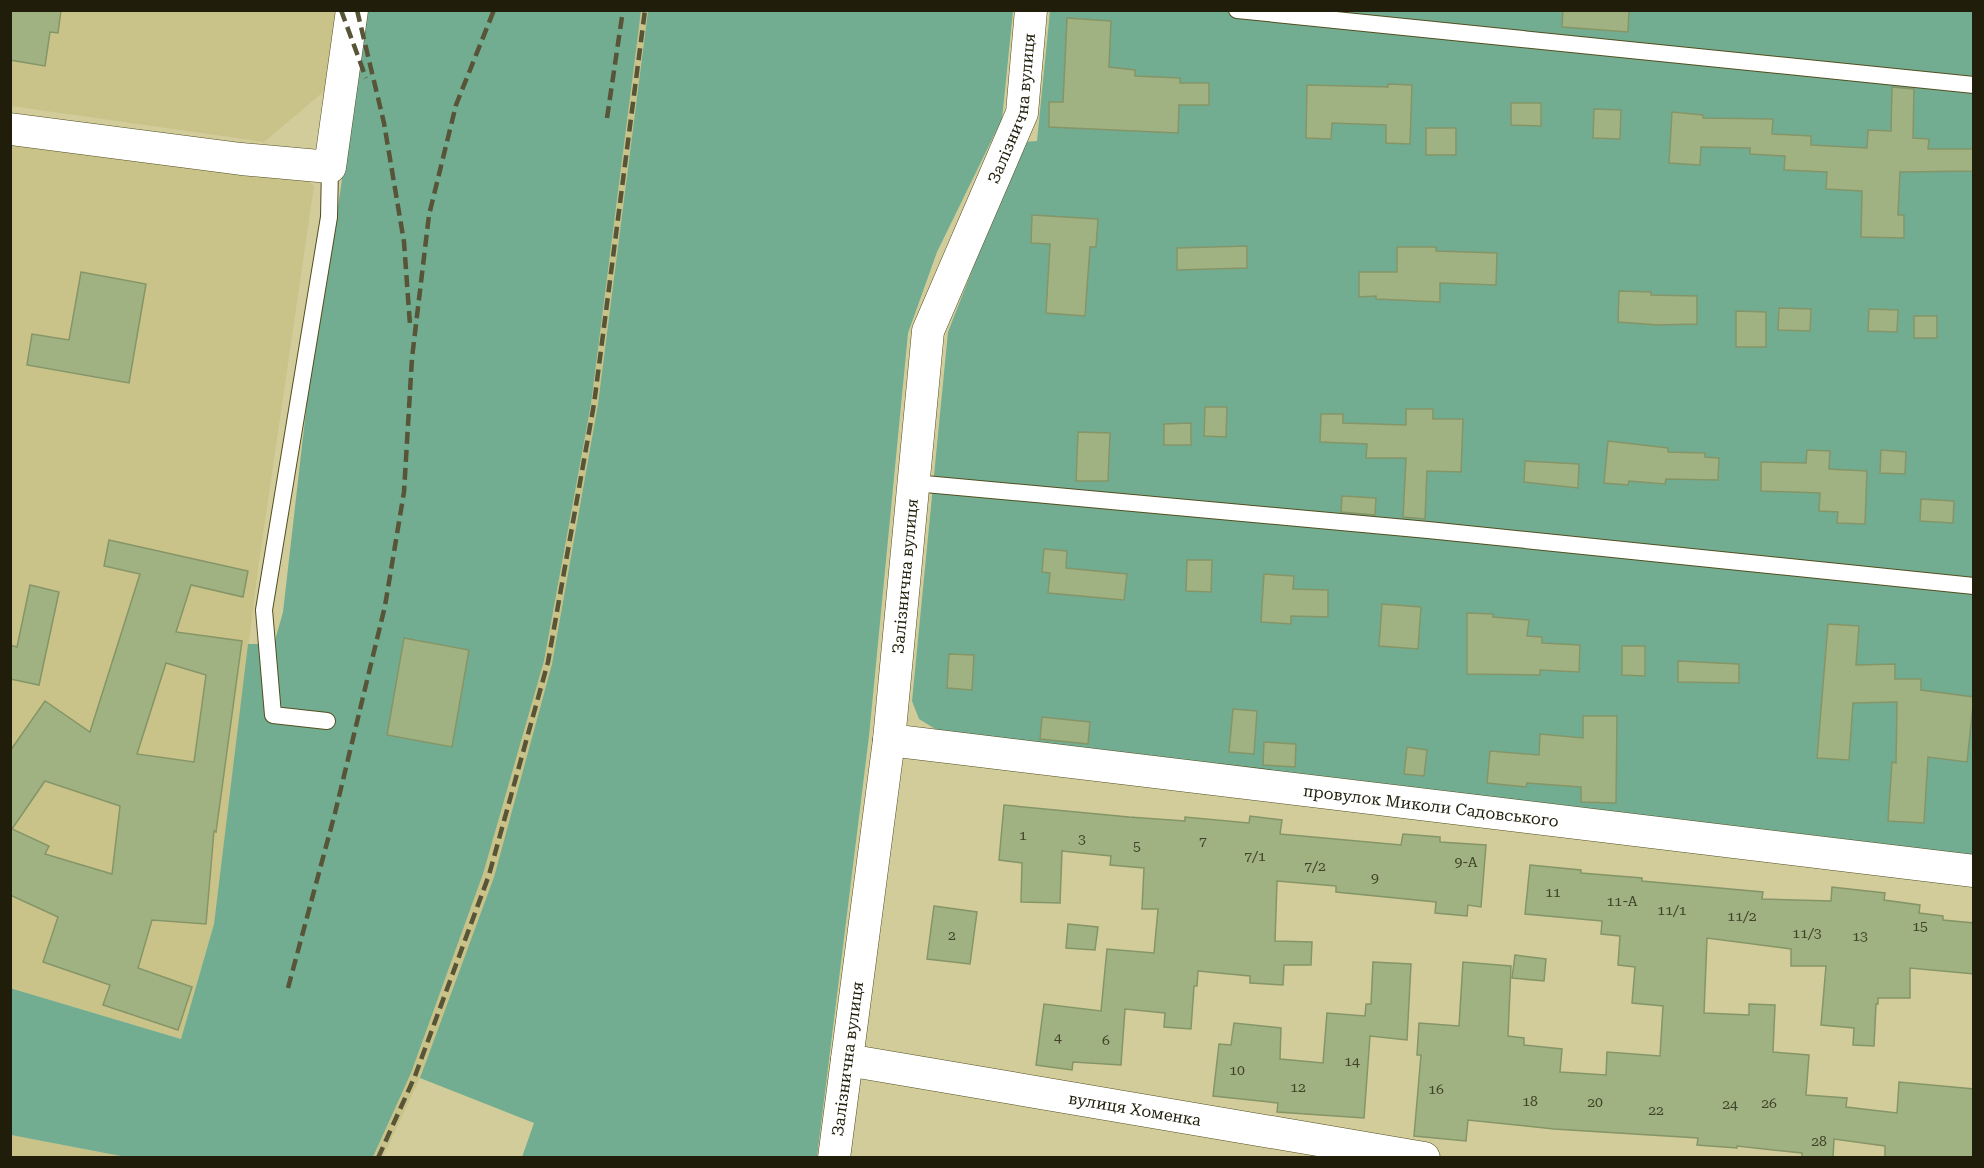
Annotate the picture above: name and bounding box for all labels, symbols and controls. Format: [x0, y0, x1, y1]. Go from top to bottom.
street label: Залізнична вулиця [983, 32, 1038, 186]
street label: Залізнична вулиця [888, 498, 921, 655]
street label: провулок Миколи Садовського [1302, 781, 1560, 830]
house number: 1 [1019, 827, 1027, 843]
house number: 3 [1078, 831, 1086, 847]
house number: 7 [1199, 833, 1207, 849]
house number: 5 [1133, 838, 1141, 854]
house number: 7/1 [1244, 848, 1266, 864]
house number: 9-А [1454, 854, 1478, 870]
house number: 7/2 [1304, 858, 1326, 874]
house number: 9 [1371, 870, 1379, 886]
house number: 11 [1545, 884, 1561, 900]
house number: 11-А [1606, 893, 1638, 909]
house number: 11/1 [1657, 902, 1687, 918]
house number: 11/2 [1727, 908, 1757, 924]
house number: 15 [1912, 918, 1928, 934]
house number: 11/3 [1792, 925, 1822, 941]
house number: 2 [948, 927, 956, 943]
house number: 13 [1852, 928, 1868, 944]
street label: Залізнична вулиця [827, 980, 867, 1137]
house number: 4 [1054, 1029, 1062, 1045]
house number: 6 [1102, 1032, 1110, 1048]
house number: 14 [1344, 1053, 1360, 1069]
house number: 10 [1229, 1062, 1245, 1078]
house number: 12 [1290, 1079, 1306, 1095]
house number: 16 [1428, 1081, 1444, 1097]
street label: вулиця Хоменка [1067, 1088, 1203, 1130]
house number: 18 [1522, 1093, 1538, 1109]
house number: 20 [1587, 1094, 1603, 1110]
house number: 26 [1761, 1095, 1777, 1111]
house number: 24 [1722, 1096, 1738, 1112]
house number: 22 [1648, 1102, 1664, 1118]
house number: 28 [1811, 1133, 1827, 1149]

